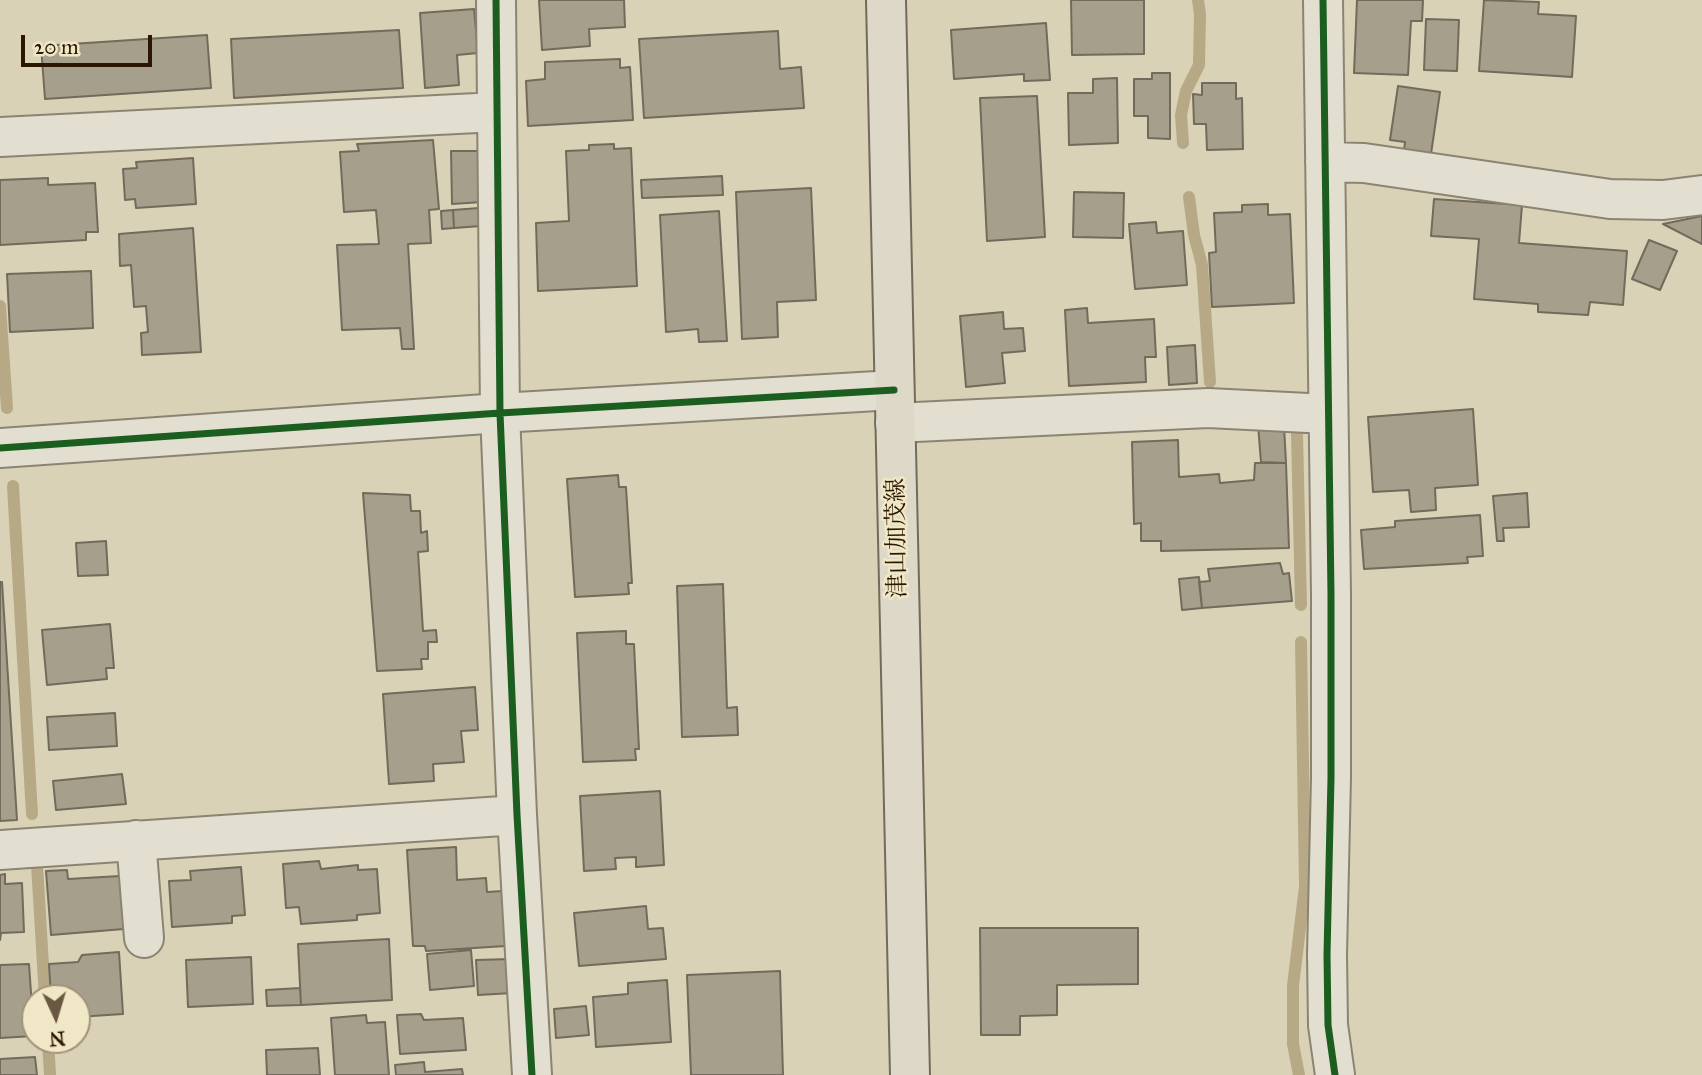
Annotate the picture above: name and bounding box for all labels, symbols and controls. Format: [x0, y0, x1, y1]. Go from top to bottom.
scale bar [24, 21, 156, 65]
text: 20 m [34, 34, 79, 60]
street label: 津山加茂線 [883, 478, 913, 598]
north arrow [21, 984, 91, 1054]
text: N [49, 1026, 66, 1050]

